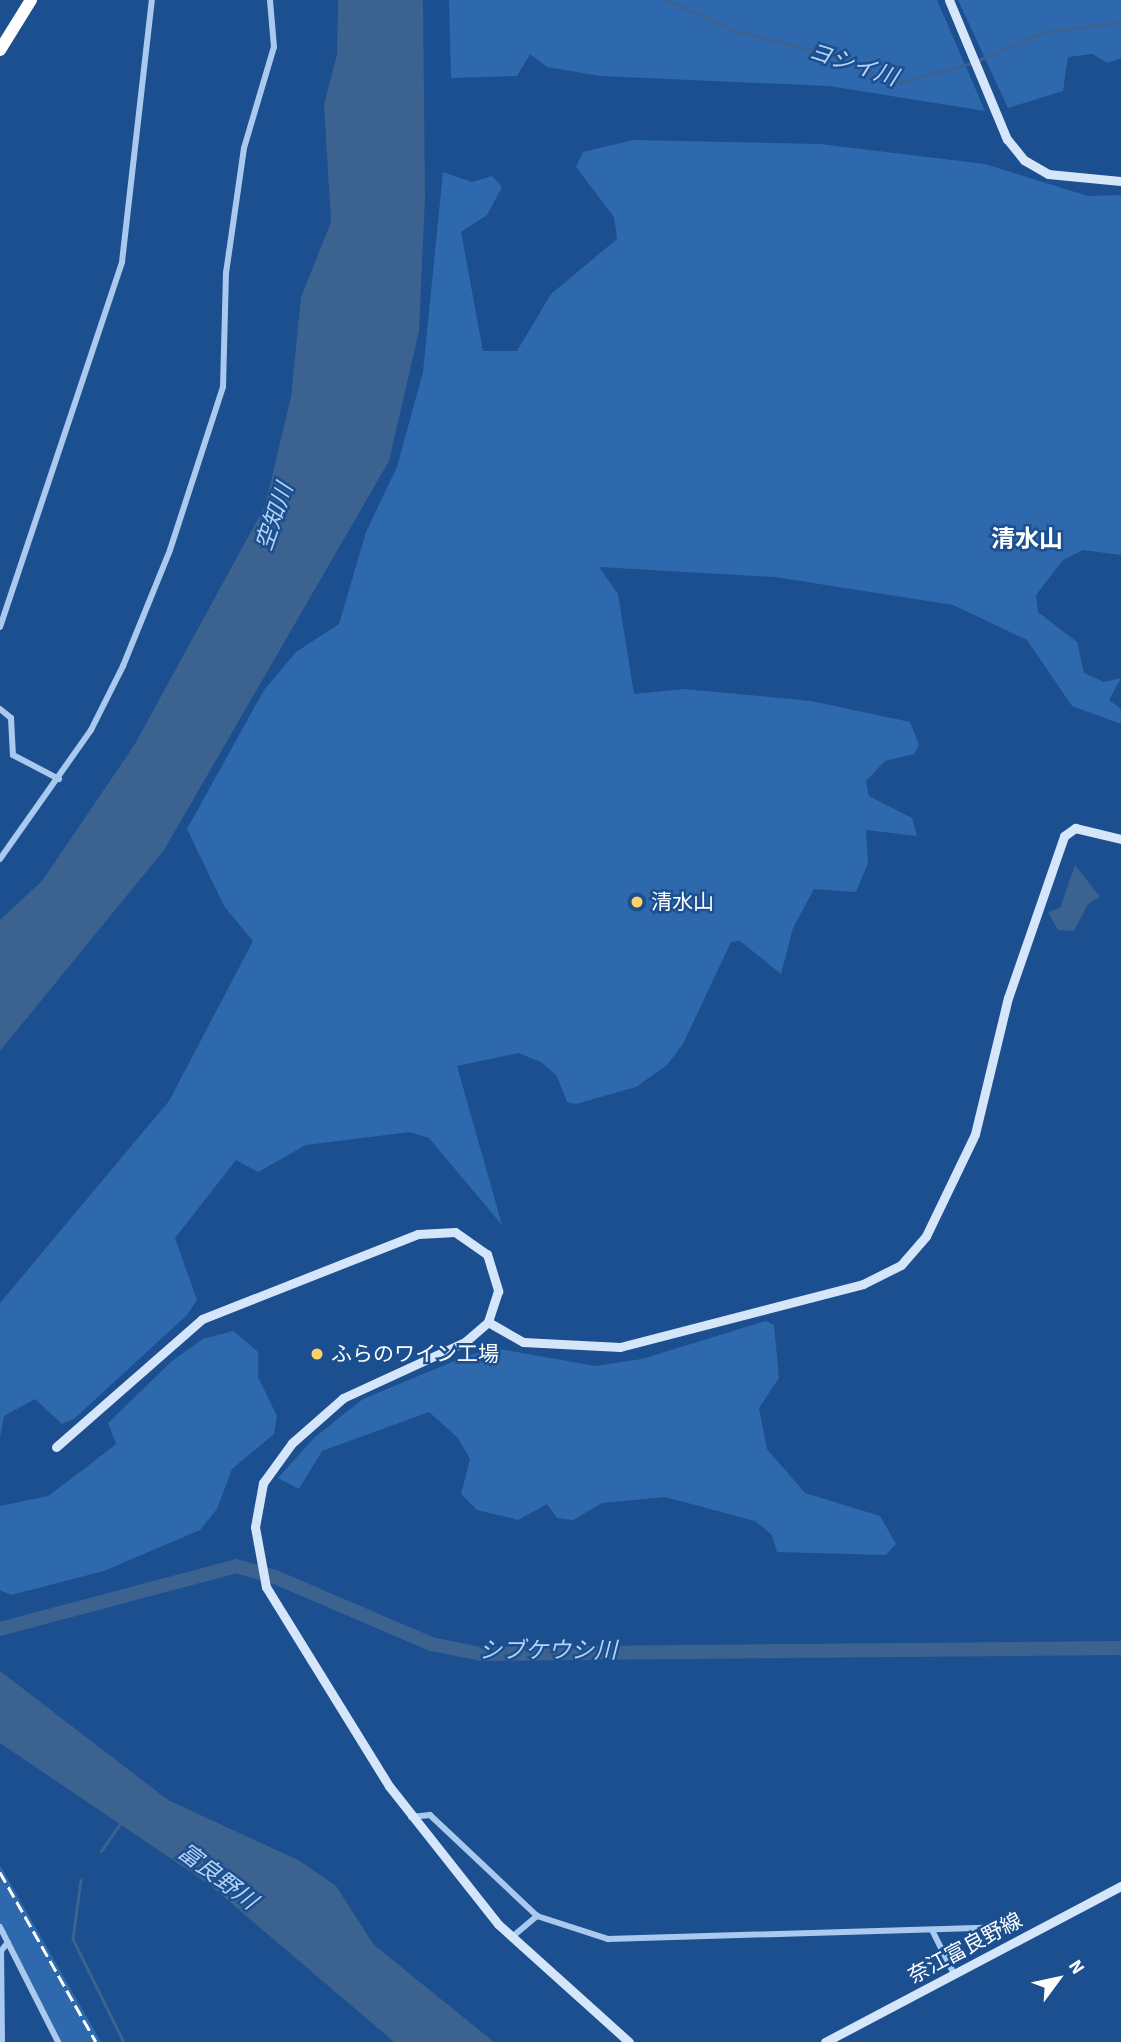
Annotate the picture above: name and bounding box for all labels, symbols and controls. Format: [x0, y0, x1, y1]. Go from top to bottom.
water label: ヨシイ川 [805, 38, 901, 92]
water label: 空知川 [251, 480, 299, 554]
district label: 清水山 [991, 526, 1063, 554]
place label: 清水山 [651, 889, 714, 915]
marker: 清水山 [629, 894, 645, 910]
place label: ふらのワイン工場 [331, 1341, 499, 1367]
marker: ふらのワイン工場 [309, 1346, 325, 1362]
water label: シブケウシ川 [479, 1637, 617, 1665]
water label: 富良野川 [172, 1838, 262, 1916]
street label: 奈江富良野線 [903, 1907, 1027, 1989]
north arrow [1023, 1944, 1093, 2014]
text: N [1061, 1955, 1091, 1980]

